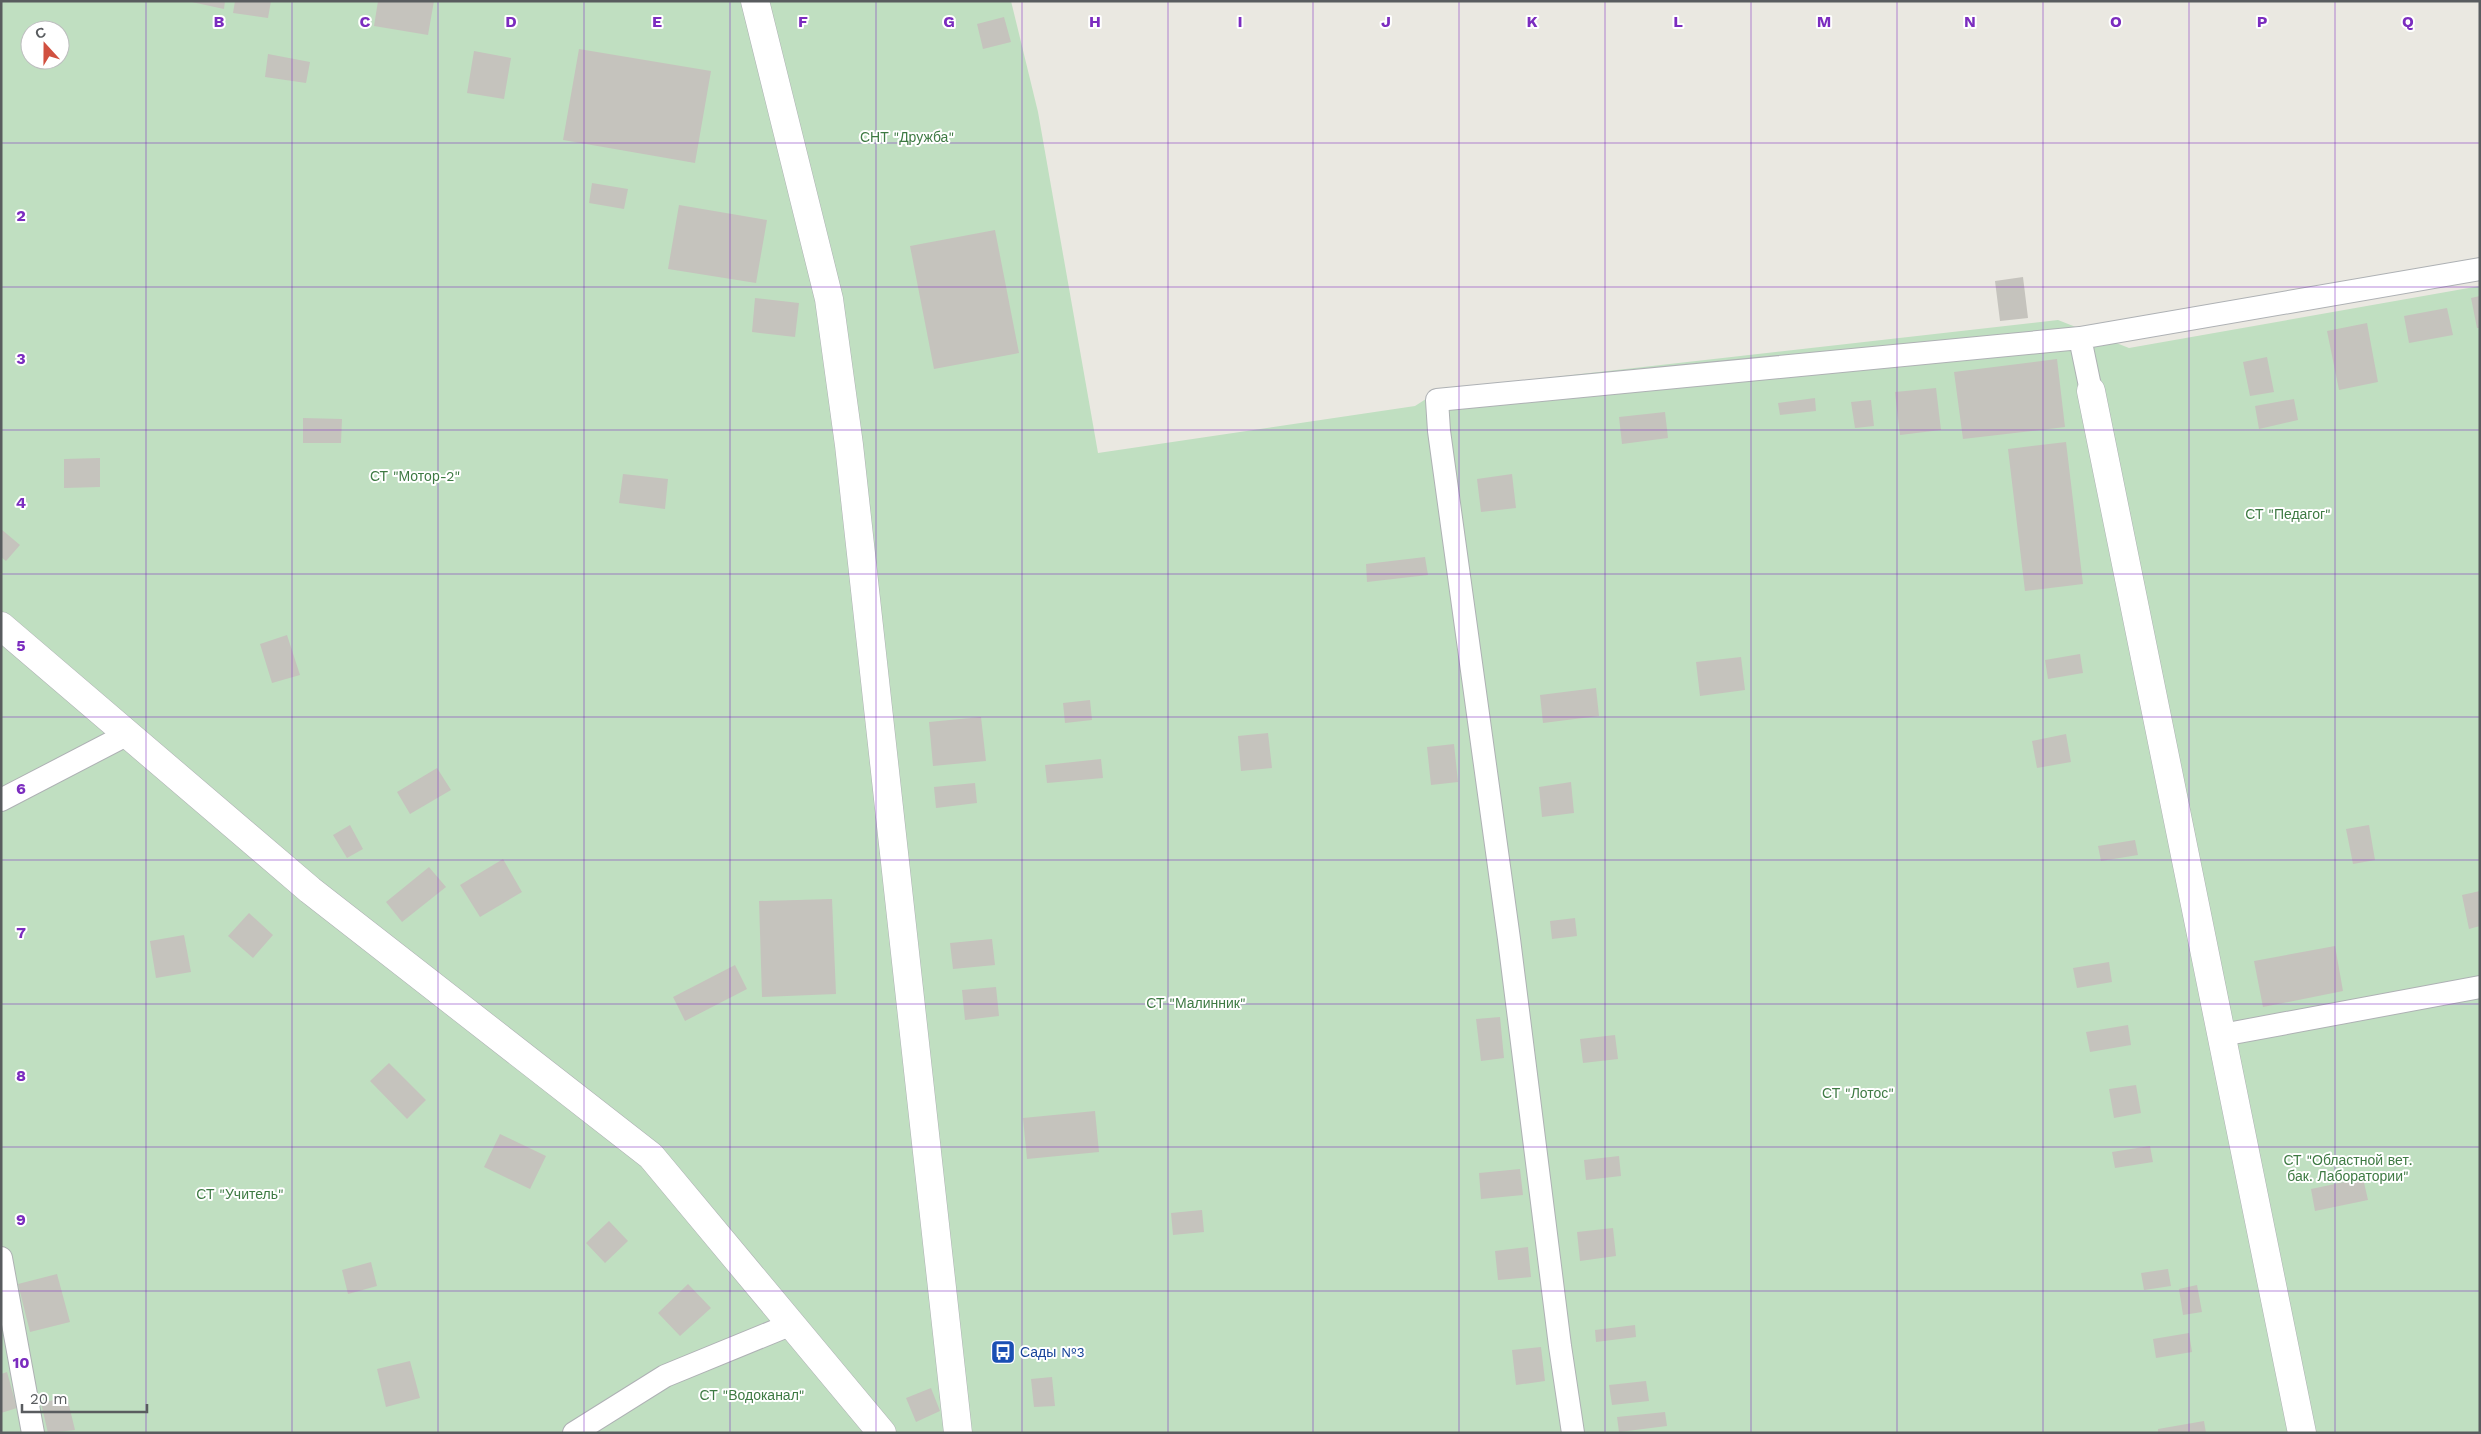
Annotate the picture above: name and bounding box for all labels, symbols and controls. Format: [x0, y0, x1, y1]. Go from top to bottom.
text: B [214, 12, 225, 31]
text: C [360, 12, 371, 31]
text: D [505, 12, 517, 31]
text: E [652, 12, 662, 31]
text: F [798, 12, 808, 31]
text: G [943, 12, 955, 31]
text: H [1089, 12, 1101, 31]
text: I [1237, 12, 1243, 31]
text: J [1381, 12, 1391, 31]
text: K [1526, 12, 1538, 31]
text: L [1673, 12, 1683, 31]
text: M [1817, 12, 1831, 31]
text: N [1964, 12, 1976, 31]
text: O [2110, 12, 2122, 31]
text: P [2257, 12, 2268, 31]
text: Q [2402, 12, 2414, 31]
north arrow [20, 20, 70, 70]
text: С [33, 24, 48, 42]
park label: СНТ "Дружба" [860, 129, 954, 145]
text: 2 [16, 206, 26, 225]
text: 3 [16, 349, 26, 368]
park label: СТ "Мотор-2" [370, 468, 460, 484]
text: 4 [16, 493, 26, 512]
park label: СТ "Педагог" [2245, 506, 2331, 522]
text: 5 [16, 636, 26, 655]
text: 6 [16, 779, 26, 798]
text: 7 [16, 923, 26, 942]
park label: СТ "Малинник" [1146, 995, 1246, 1011]
text: 8 [16, 1066, 26, 1085]
park label: СТ "Лотос" [1822, 1085, 1894, 1101]
park label: СТ "Областной вет. бак. Лаборатории" [2283, 1152, 2413, 1184]
park label: СТ "Учитель" [196, 1186, 284, 1202]
text: 9 [16, 1210, 26, 1229]
bus stop icon: Сады №3 [990, 1339, 1016, 1365]
place label: Сады №3 [1020, 1344, 1085, 1360]
text: 10 [12, 1353, 30, 1372]
scale bar [22, 1382, 148, 1414]
park label: СТ "Водоканал" [700, 1387, 804, 1403]
text: 20 m [30, 1390, 68, 1408]

